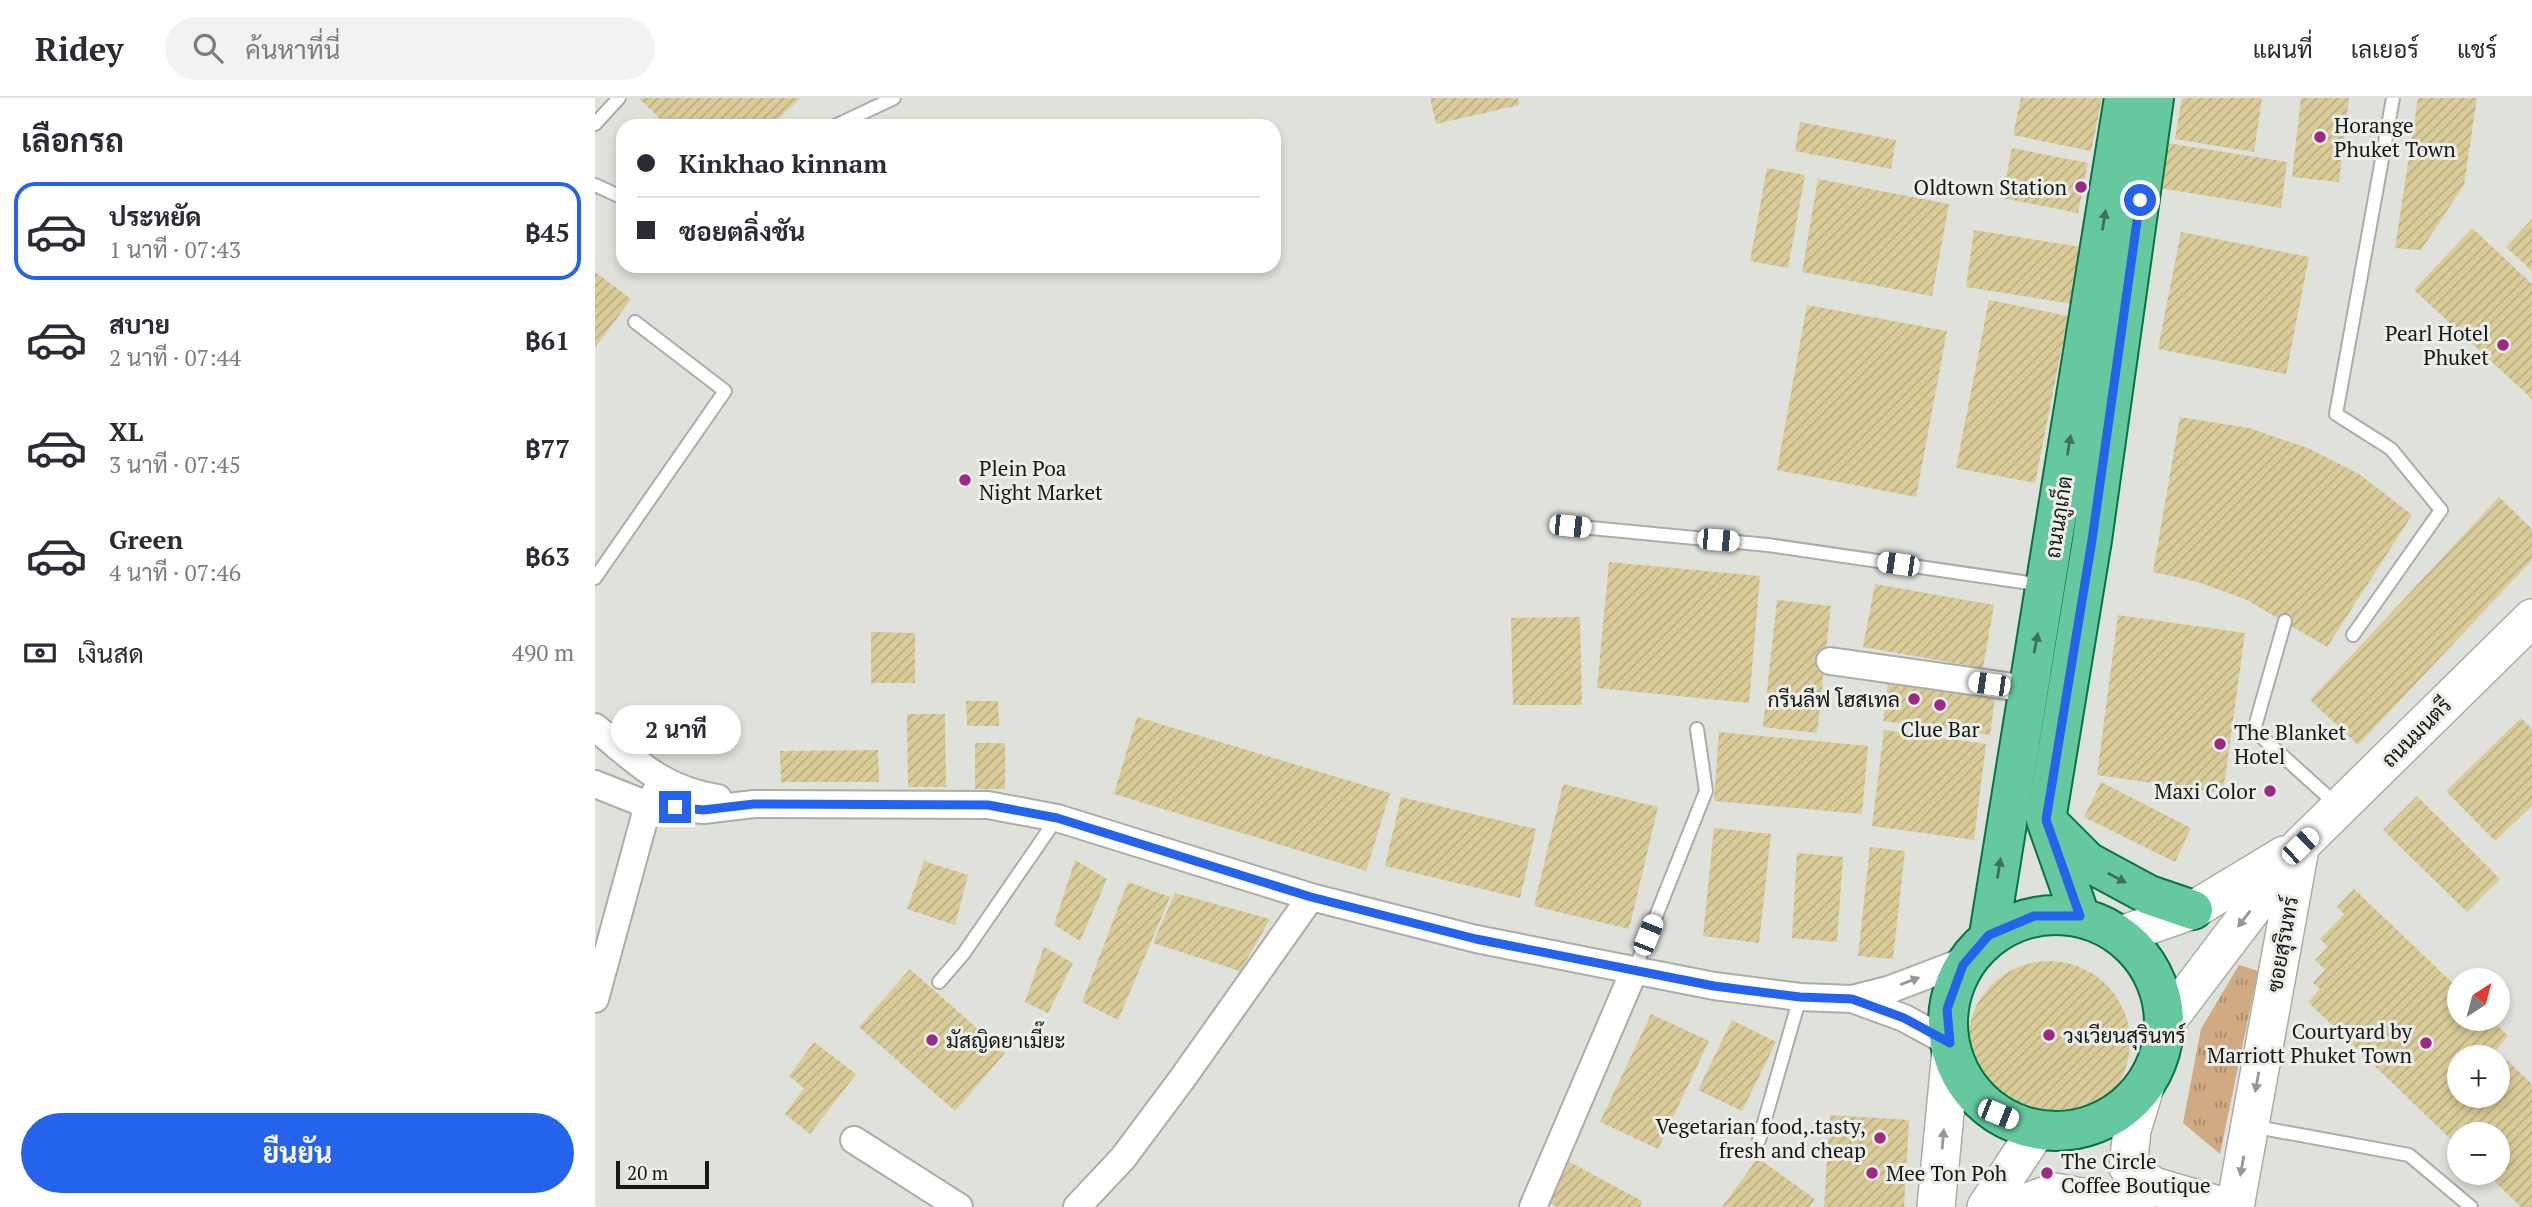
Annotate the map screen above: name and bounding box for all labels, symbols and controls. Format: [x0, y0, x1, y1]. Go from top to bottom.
search box [165, 17, 655, 80]
text: Ridey [35, 27, 123, 70]
icon: search [189, 29, 227, 67]
text: ค้นหาที่นี่ [245, 32, 340, 66]
text: แผนที่ [2253, 33, 2313, 65]
text: เลเยอร์ [2351, 33, 2419, 65]
text: แชร์ [2457, 33, 2497, 65]
place label: Horange Phuket Town [2334, 111, 2456, 163]
text: เลือกรถ [21, 119, 124, 161]
marker: Horange Phuket Town [2312, 129, 2328, 145]
text: Kinkhao kinnam [679, 146, 887, 180]
place label: Oldtown Station [1914, 173, 2068, 201]
marker: Oldtown Station [2073, 179, 2089, 195]
route start [2124, 184, 2156, 216]
text: ประหยัด [109, 199, 202, 233]
icon: car [25, 200, 88, 263]
one-way arrow [2099, 209, 2110, 231]
text: ซอยตลิ่งชัน [679, 214, 806, 248]
text: ฿45 [525, 215, 570, 249]
text: 1 นาที · 07:43 [109, 234, 241, 265]
text: สบาย [109, 307, 170, 341]
icon: car [25, 308, 88, 371]
place label: Pearl Hotel Phuket [2385, 319, 2489, 371]
text: ฿61 [525, 323, 570, 357]
marker: Pearl Hotel Phuket [2495, 337, 2511, 353]
text: 2 นาที · 07:44 [109, 342, 241, 373]
text: XL [109, 414, 143, 448]
icon: car [25, 416, 88, 479]
text: ฿77 [525, 431, 570, 465]
one-way arrow [2064, 434, 2075, 456]
text: 3 นาที · 07:45 [109, 449, 241, 480]
place label: Plein Poa Night Market [979, 454, 1103, 506]
marker: Plein Poa Night Market [957, 472, 973, 488]
street label: ถนนภูเก็ต [2038, 474, 2080, 561]
car [1549, 513, 1592, 539]
text: Green [109, 522, 183, 556]
icon: car [25, 524, 88, 587]
car [1697, 528, 1740, 552]
text: ฿63 [525, 539, 570, 573]
car [1876, 551, 1921, 577]
text: 4 นาที · 07:46 [109, 557, 241, 588]
one-way arrow [2031, 632, 2042, 654]
icon: cash [21, 634, 59, 672]
text: เงินสด [77, 636, 144, 670]
text: 490 m [512, 637, 574, 668]
car [1967, 671, 2012, 697]
place label: กรีนลีฟ โฮสเทล [1767, 685, 1900, 713]
marker: กรีนลีฟ โฮสเทล [1906, 691, 1922, 707]
street label: ถนนมนตรี [2375, 691, 2457, 773]
marker: Clue Bar [1932, 697, 1948, 713]
callout: 2 นาที [610, 706, 740, 754]
text: 2 นาที [645, 714, 707, 745]
place label: Clue Bar [1900, 715, 1980, 743]
place label: The Blanket Hotel [2234, 718, 2346, 770]
marker: The Blanket Hotel [2212, 736, 2228, 752]
place label: Maxi Color [2154, 777, 2256, 805]
marker: Maxi Color [2262, 783, 2278, 799]
route end [659, 791, 691, 823]
car [2278, 824, 2323, 868]
one-way arrow [1994, 857, 2005, 879]
one-way arrow [2107, 872, 2127, 883]
street label: ซอยสุรินทร์ [2260, 894, 2305, 994]
one-way arrow [2237, 910, 2251, 929]
car [1631, 912, 1666, 958]
north arrow [2447, 968, 2509, 1031]
map controls [2447, 968, 2510, 1185]
one-way arrow [1899, 976, 1920, 987]
place label: Courtyard by Marriott Phuket Town [2207, 1017, 2413, 1069]
place label: มัสญิดยาเมี๊ยะ [946, 1021, 1066, 1054]
place label: วงเวียนสุรินทร์ [2063, 1021, 2186, 1050]
marker: วงเวียนสุรินทร์ [2041, 1027, 2057, 1043]
marker: มัสญิดยาเมี๊ยะ [924, 1032, 940, 1048]
marker: Courtyard by Marriott Phuket Town [2418, 1035, 2434, 1051]
button: + [2447, 1045, 2510, 1108]
one-way arrow [2251, 1071, 2262, 1093]
car [1975, 1096, 2022, 1132]
place label: Vegetarian food,.tasty, fresh and cheap [1655, 1112, 1866, 1164]
button: ยืนยัน [21, 1113, 574, 1193]
button: − [2447, 1122, 2510, 1185]
one-way arrow [1937, 1128, 1948, 1150]
marker: Vegetarian food,.tasty, fresh and cheap [1872, 1130, 1888, 1146]
place label: The Circle Coffee Boutique [2061, 1147, 2211, 1199]
one-way arrow [2236, 1155, 2247, 1177]
scale bar [616, 1158, 709, 1190]
place label: Mee Ton Poh [1886, 1159, 2007, 1187]
text: 20 m [627, 1160, 668, 1185]
marker: Mee Ton Poh [1864, 1165, 1880, 1181]
marker: The Circle Coffee Boutique [2039, 1165, 2055, 1181]

